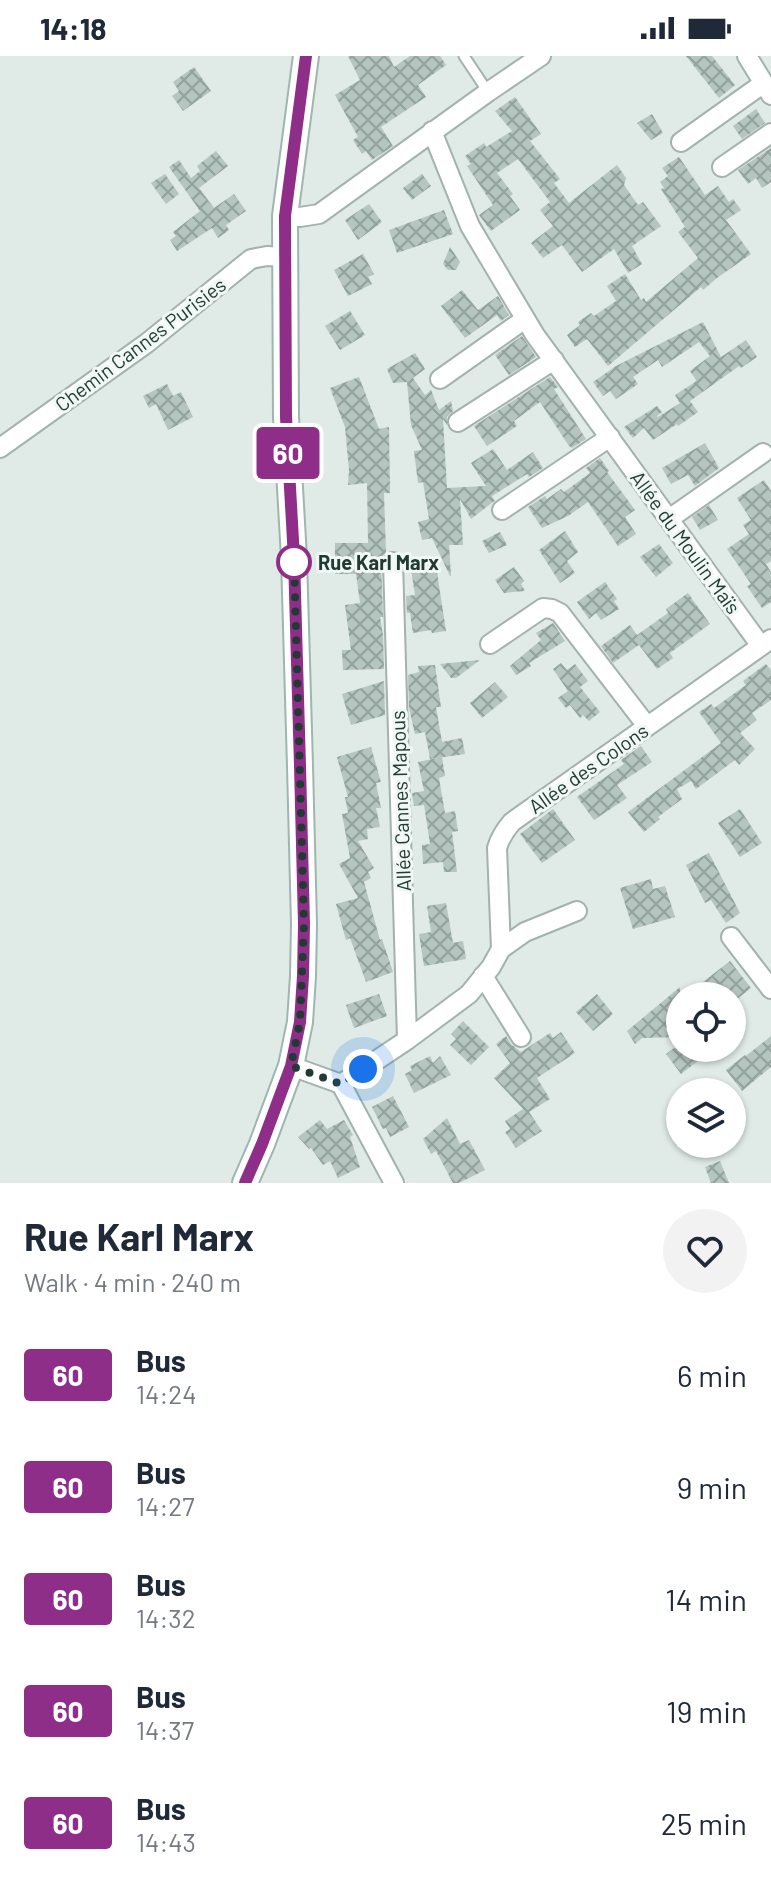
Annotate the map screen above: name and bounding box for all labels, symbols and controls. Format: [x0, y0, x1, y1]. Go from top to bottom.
text: 14:18 [40, 10, 107, 46]
street label: Chemin Cannes Purisies [50, 272, 230, 416]
line badge: 60 [252, 427, 324, 479]
text: 60 [273, 436, 304, 470]
street label: Allée du Moulin Maïs [626, 466, 746, 618]
marker: Rue Karl Marx [277, 545, 311, 579]
place label: Rue Karl Marx [318, 550, 439, 574]
street label: Allée Cannes Mapous [385, 710, 415, 892]
street label: Allée des Colons [524, 718, 652, 818]
map controls [666, 982, 746, 1158]
button: locate [666, 982, 746, 1062]
your location [343, 1049, 383, 1089]
button: layers [666, 1078, 746, 1158]
button: heart [663, 1209, 747, 1293]
text: Rue Karl Marx [24, 1213, 254, 1259]
text: Walk · 4 min · 240 m [24, 1266, 241, 1297]
text: Bus [136, 1342, 186, 1378]
text: 6 min [677, 1357, 747, 1393]
text: 60 [53, 1358, 84, 1392]
text: 14:24 [136, 1378, 197, 1409]
text: Bus [136, 1454, 186, 1490]
text: 9 min [677, 1469, 747, 1505]
text: 60 [53, 1470, 84, 1504]
text: 14:27 [136, 1490, 194, 1521]
text: Bus [136, 1566, 186, 1602]
text: 14 min [665, 1581, 747, 1617]
text: 60 [53, 1582, 84, 1616]
text: 14:32 [136, 1602, 196, 1633]
text: Bus [136, 1678, 186, 1714]
text: 19 min [666, 1693, 747, 1729]
text: 60 [53, 1694, 84, 1728]
text: 14:37 [136, 1714, 194, 1745]
text: Bus [136, 1790, 186, 1826]
text: 25 min [661, 1805, 747, 1841]
text: 60 [53, 1806, 84, 1840]
text: 14:43 [136, 1826, 196, 1857]

